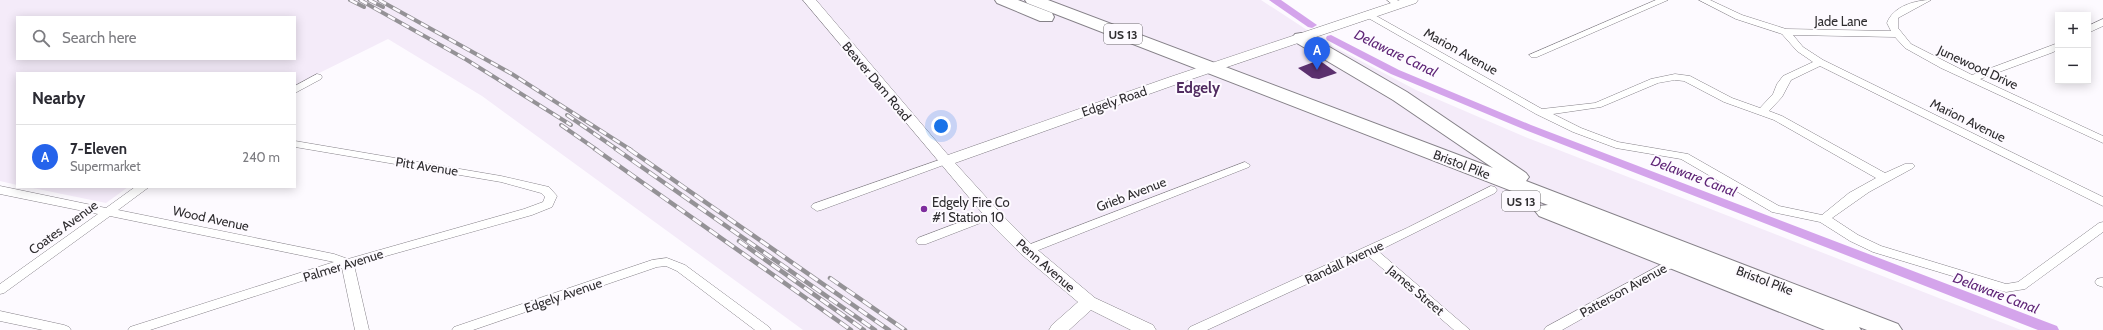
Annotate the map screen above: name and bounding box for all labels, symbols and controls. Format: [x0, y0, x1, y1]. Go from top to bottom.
map controls [2055, 12, 2091, 84]
button: + [2055, 12, 2091, 48]
street label: Jade Lane [1814, 13, 1868, 29]
search box [16, 16, 296, 60]
road number: US 13 [1104, 24, 1142, 44]
street label: Marion Avenue [1421, 24, 1501, 78]
water label: Delaware Canal [1352, 25, 1441, 81]
icon: search [30, 27, 52, 49]
text: Search here [62, 29, 137, 47]
pin: A [1304, 37, 1330, 70]
street label: Beaver Dam Road [839, 38, 915, 124]
street label: Junewood Drive [1934, 41, 2021, 93]
button: − [2055, 48, 2091, 84]
district label: Edgely [1176, 79, 1221, 97]
street label: Edgely Road [1079, 82, 1149, 120]
text: Nearby [32, 88, 85, 108]
street label: Marion Avenue [1928, 95, 2009, 145]
your location [931, 116, 951, 136]
text: 7-Eleven [70, 140, 127, 158]
street label: Bristol Pike [1431, 146, 1493, 182]
text: A [41, 149, 49, 165]
text: 240 m [242, 149, 280, 165]
water label: Delaware Canal [1649, 151, 1740, 201]
street label: Pitt Avenue [395, 153, 460, 179]
text: Supermarket [70, 158, 141, 174]
street label: Grieb Avenue [1094, 173, 1169, 215]
road number: US 13 [1502, 191, 1540, 211]
place label: Edgely Fire Co #1 Station 10 [932, 194, 1010, 225]
street label: Coates Avenue [25, 196, 101, 257]
street label: Wood Avenue [171, 202, 251, 234]
marker: Edgely Fire Co #1 Station 10 [919, 204, 929, 214]
street label: Penn Avenue [1013, 235, 1079, 295]
street label: Randall Avenue [1302, 237, 1386, 287]
street label: Palmer Avenue [301, 245, 385, 285]
street label: Patterson Avenue [1577, 259, 1669, 320]
street label: James Street [1384, 261, 1448, 319]
street label: Bristol Pike [1734, 262, 1796, 298]
water label: Delaware Canal [1951, 268, 2042, 318]
street label: Edgely Avenue [522, 274, 604, 316]

